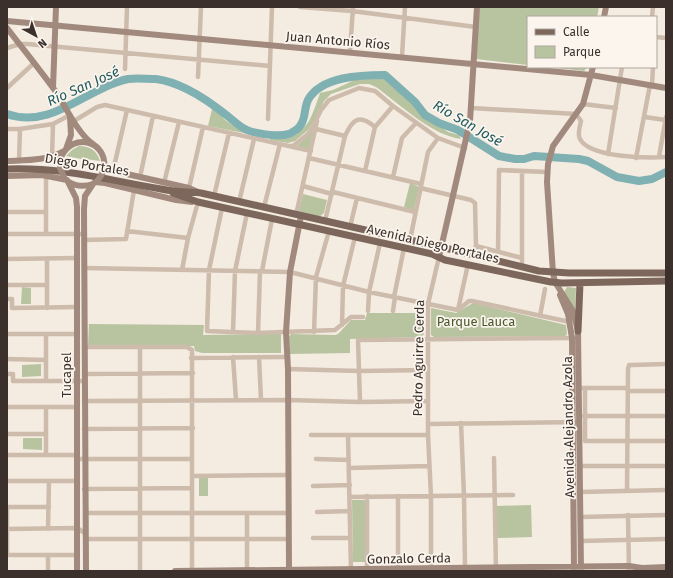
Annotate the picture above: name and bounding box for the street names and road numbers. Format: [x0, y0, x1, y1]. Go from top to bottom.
street label: Juan Antonio Ríos [285, 28, 391, 53]
street label: Diego Portales [44, 150, 130, 179]
street label: Avenida Diego Portales [365, 221, 501, 266]
street label: Pedro Aguirre Cerda [410, 300, 427, 417]
street label: Tucapel [59, 352, 74, 398]
street label: Avenida Alejandro Azola [560, 356, 577, 498]
street label: Gonzalo Cerda [367, 550, 451, 567]

